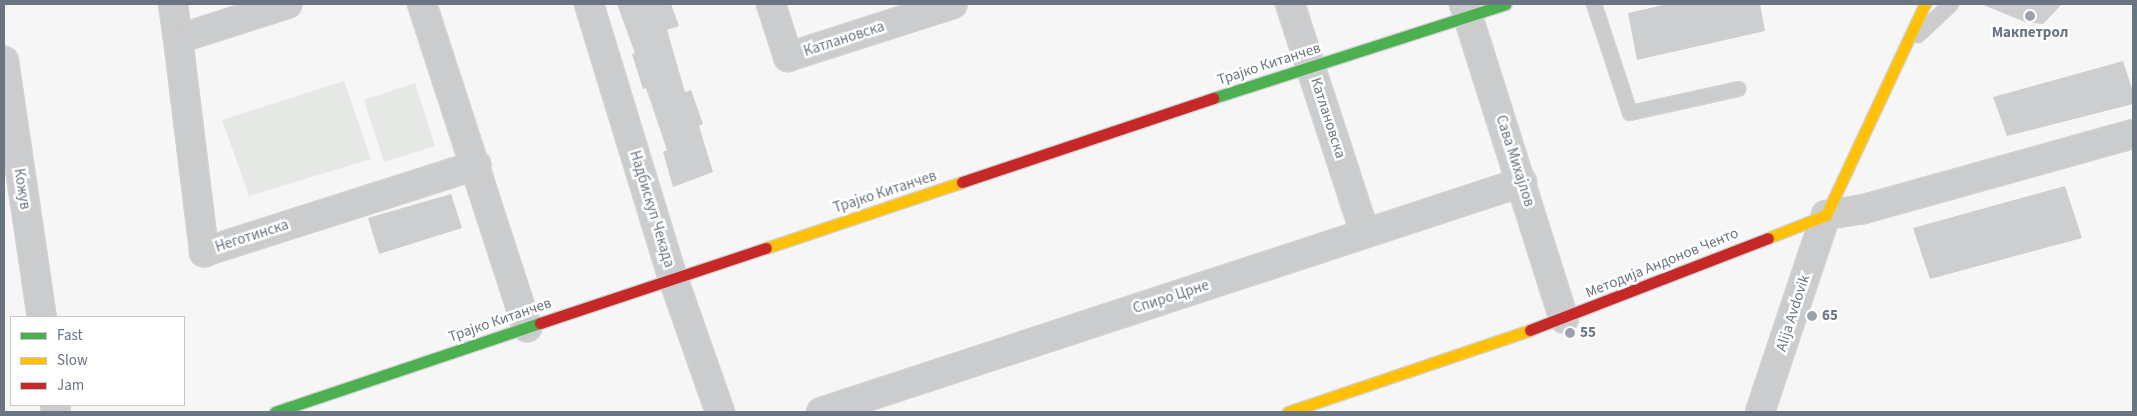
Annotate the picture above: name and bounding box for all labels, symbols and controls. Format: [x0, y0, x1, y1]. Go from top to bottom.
marker: Макпетрол [2024, 10, 2036, 22]
street label: Катлановска [801, 18, 887, 60]
place label: Макпетрол [1992, 24, 2068, 42]
street label: Трајко Китанчев [1215, 39, 1323, 89]
street label: Катлановска [1307, 75, 1349, 161]
street label: Сава Михајлов [1492, 113, 1538, 209]
street label: Надбискуп Чекада [626, 148, 678, 270]
street label: Кожув [10, 167, 34, 211]
street label: Трајко Китанчев [831, 167, 939, 217]
street label: Неготинска [213, 216, 291, 256]
street label: Методија Андонов Ченто [1583, 224, 1741, 302]
street label: Alija Avdovik [1772, 272, 1814, 354]
street label: Спиро Црне [1131, 276, 1211, 318]
street label: Трајко Китанчев [446, 294, 554, 346]
place label: 65 [1822, 307, 1838, 325]
marker: 65 [1806, 310, 1818, 322]
legend [10, 316, 185, 406]
place label: 55 [1580, 324, 1596, 342]
text: Fast [57, 325, 83, 346]
marker: 55 [1564, 327, 1576, 339]
text: Slow [57, 350, 88, 371]
text: Jam [57, 375, 84, 396]

